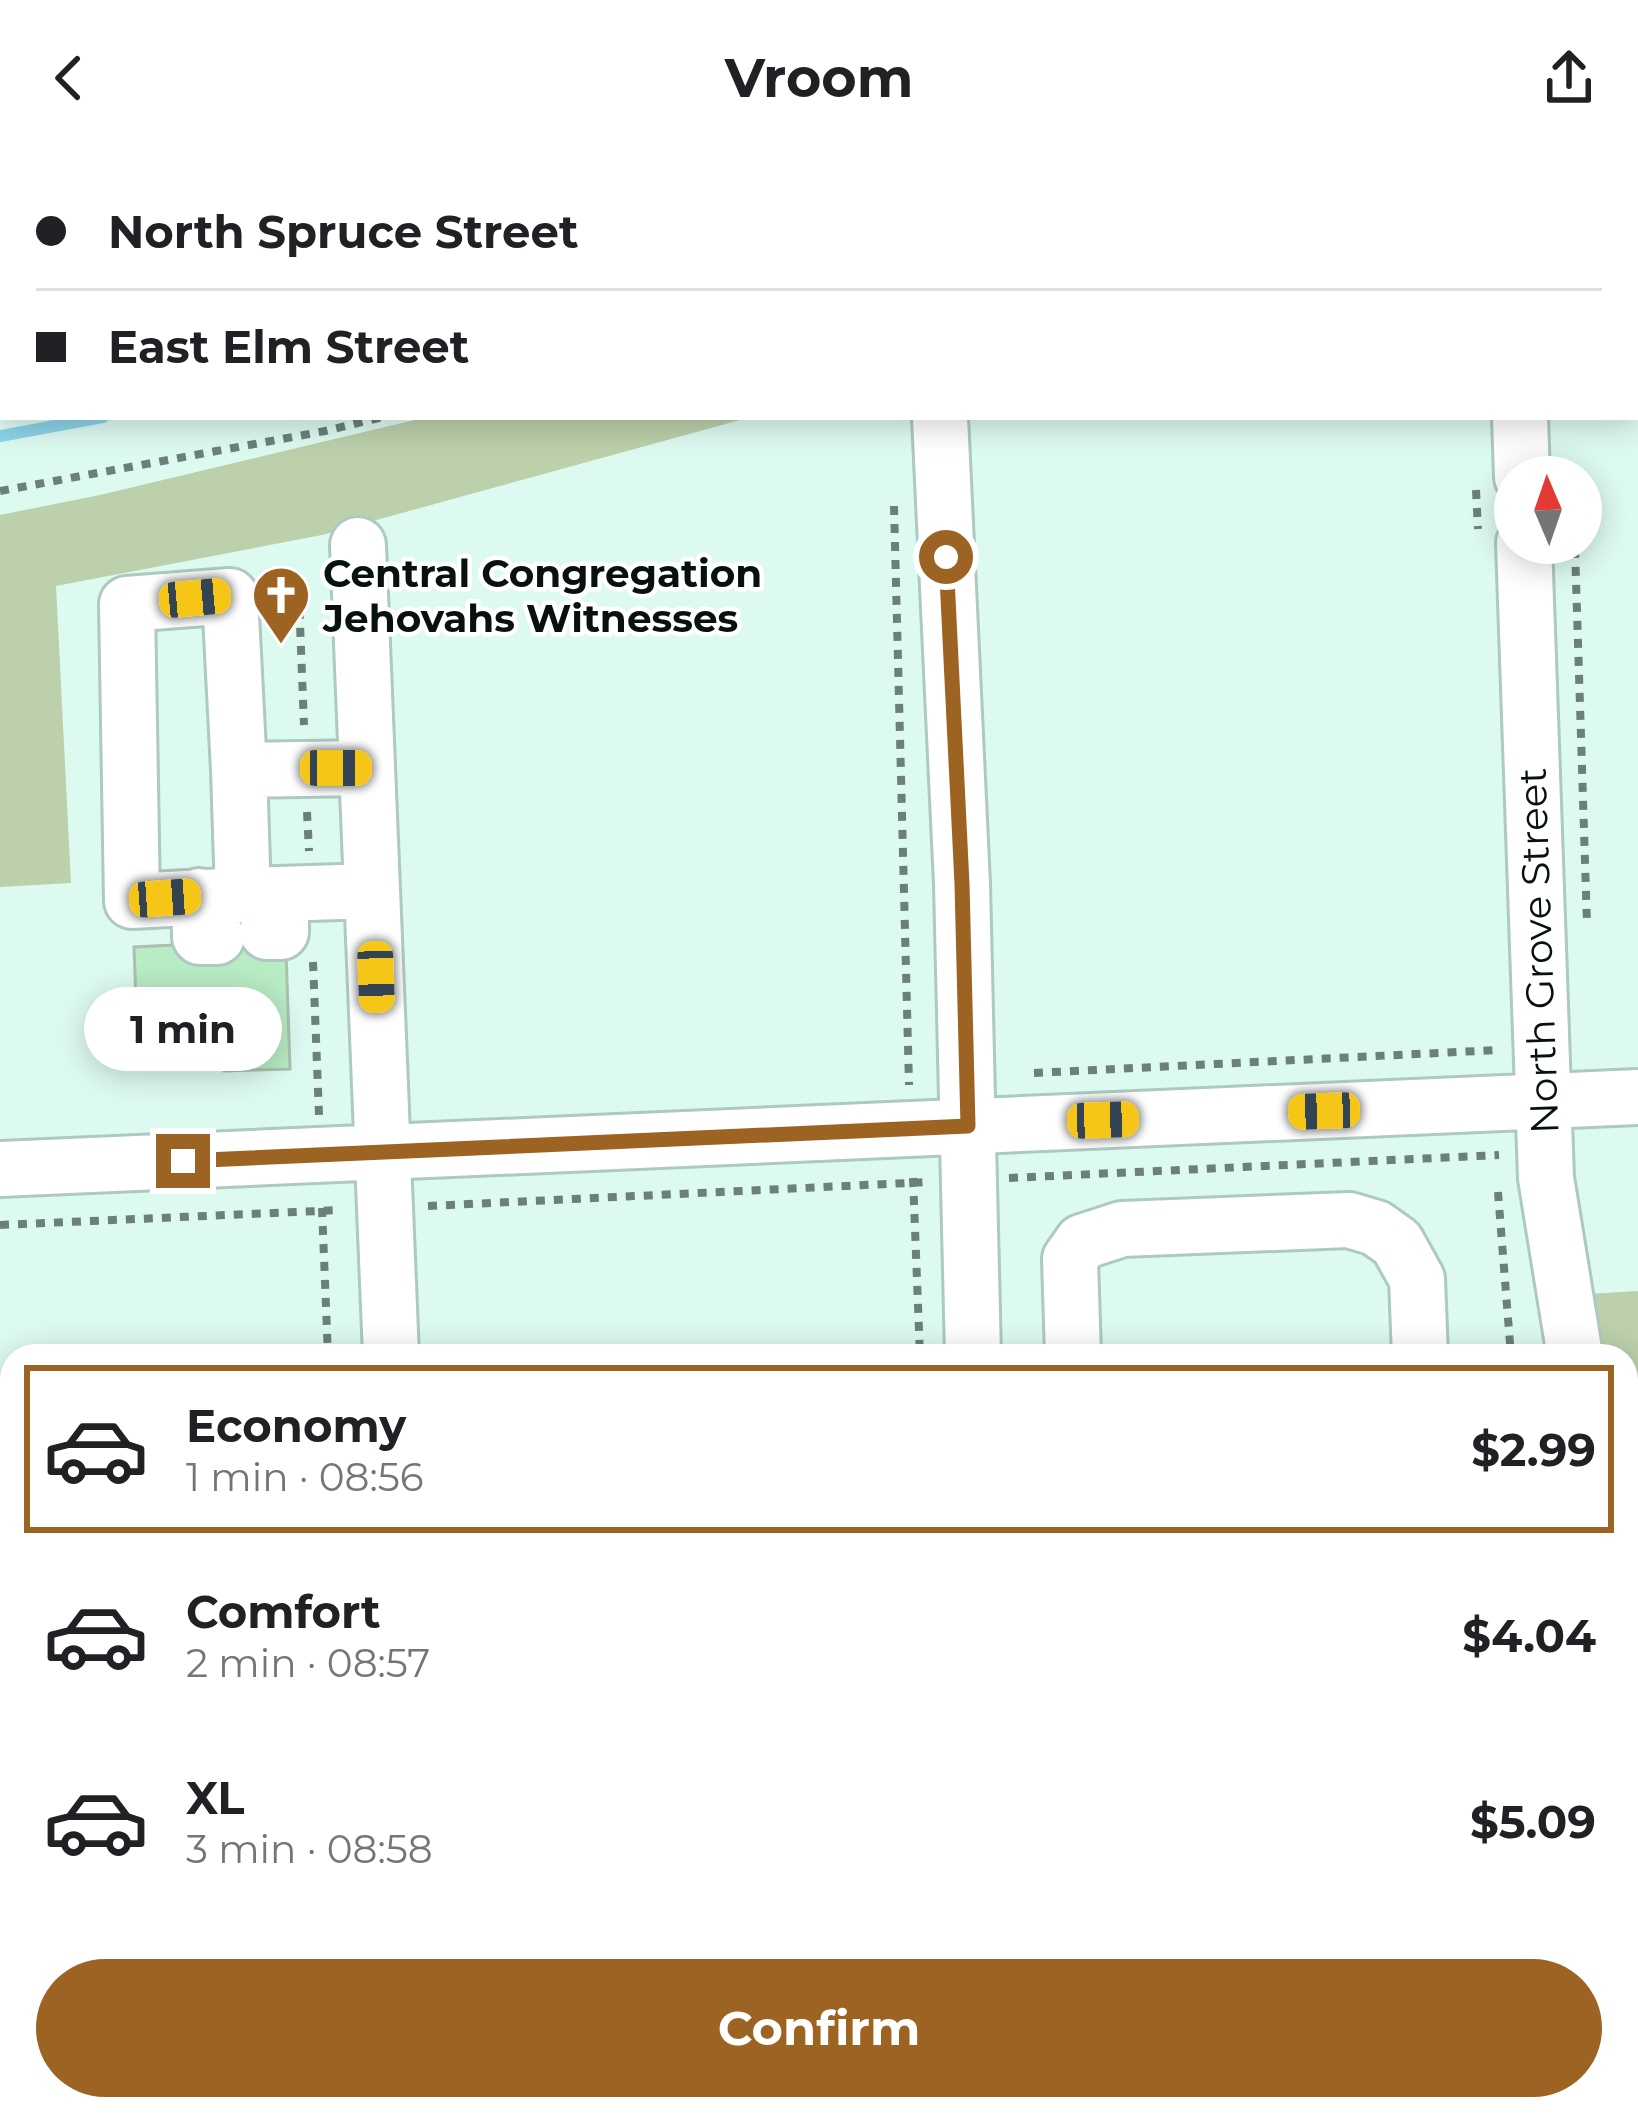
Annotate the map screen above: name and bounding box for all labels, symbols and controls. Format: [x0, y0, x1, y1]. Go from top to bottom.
icon: back [36, 45, 102, 111]
text: Vroom [725, 45, 913, 111]
icon: share [1536, 45, 1602, 111]
text: North Spruce Street [108, 204, 578, 259]
text: East Elm Street [108, 319, 469, 374]
north arrow [1494, 456, 1602, 564]
map controls [1494, 456, 1602, 564]
route start [919, 530, 973, 584]
place label: Central Congregation Jehovahs Witnesses [322, 549, 762, 642]
church icon: Central Congregation Jehovahs Witnesses [250, 564, 312, 646]
car [158, 577, 232, 619]
car [300, 750, 372, 786]
street label: North Grove Street [1508, 767, 1568, 1135]
car [128, 878, 202, 918]
car [357, 940, 395, 1014]
callout: 1 min [84, 987, 282, 1071]
text: 1 min [130, 1005, 236, 1053]
car [1287, 1092, 1361, 1130]
car [1066, 1101, 1140, 1139]
route end [156, 1134, 210, 1188]
icon: car [42, 1395, 150, 1503]
text: Economy [186, 1398, 406, 1453]
text: $2.99 [1471, 1422, 1596, 1477]
text: 1 min · 08:56 [186, 1453, 424, 1501]
icon: car [42, 1581, 150, 1689]
text: Comfort [186, 1584, 381, 1639]
text: $4.04 [1462, 1608, 1596, 1663]
text: 2 min · 08:57 [186, 1639, 430, 1687]
icon: car [42, 1767, 150, 1875]
text: XL [186, 1770, 244, 1825]
text: $5.09 [1470, 1794, 1596, 1849]
text: 3 min · 08:58 [186, 1825, 433, 1873]
button: Confirm [36, 1959, 1602, 2097]

